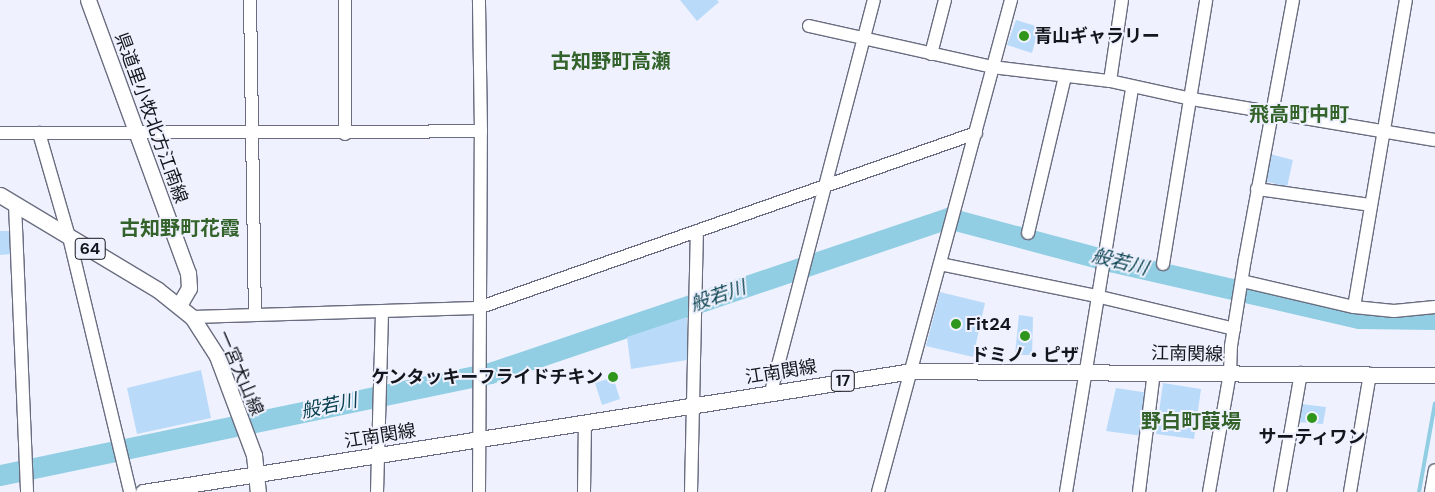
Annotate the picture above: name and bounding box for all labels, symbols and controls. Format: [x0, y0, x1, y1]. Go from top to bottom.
place label: 青山ギャラリー [1034, 25, 1160, 47]
street label: 県道里小牧北方江南線 [110, 30, 192, 206]
marker: 青山ギャラリー [1018, 30, 1030, 42]
district label: 古知野町高瀬 [551, 49, 671, 73]
district label: 飛高町中町 [1249, 102, 1349, 126]
district label: 古知野町花霞 [120, 216, 240, 240]
road number: 64 [74, 235, 106, 262]
water label: 般若川 [1090, 244, 1150, 280]
water label: 般若川 [687, 276, 749, 316]
place label: Fit24 [966, 313, 1011, 335]
marker: Fit24 [950, 318, 962, 330]
street label: 一宮犬山線 [212, 327, 268, 419]
marker: ドミノ・ピザ [1019, 330, 1031, 342]
street label: 江南関線 [1151, 343, 1223, 365]
place label: ドミノ・ピザ [971, 344, 1079, 366]
street label: 江南関線 [744, 356, 818, 388]
place label: ケンタッキーフライドチキン [369, 366, 603, 388]
road number: 17 [830, 368, 856, 394]
marker: ケンタッキーフライドチキン [607, 371, 619, 383]
water label: 般若川 [299, 389, 359, 423]
district label: 野白町葭場 [1141, 409, 1241, 433]
marker: サーティワン [1306, 412, 1318, 424]
street label: 江南関線 [343, 420, 417, 452]
place label: サーティワン [1258, 426, 1366, 448]

